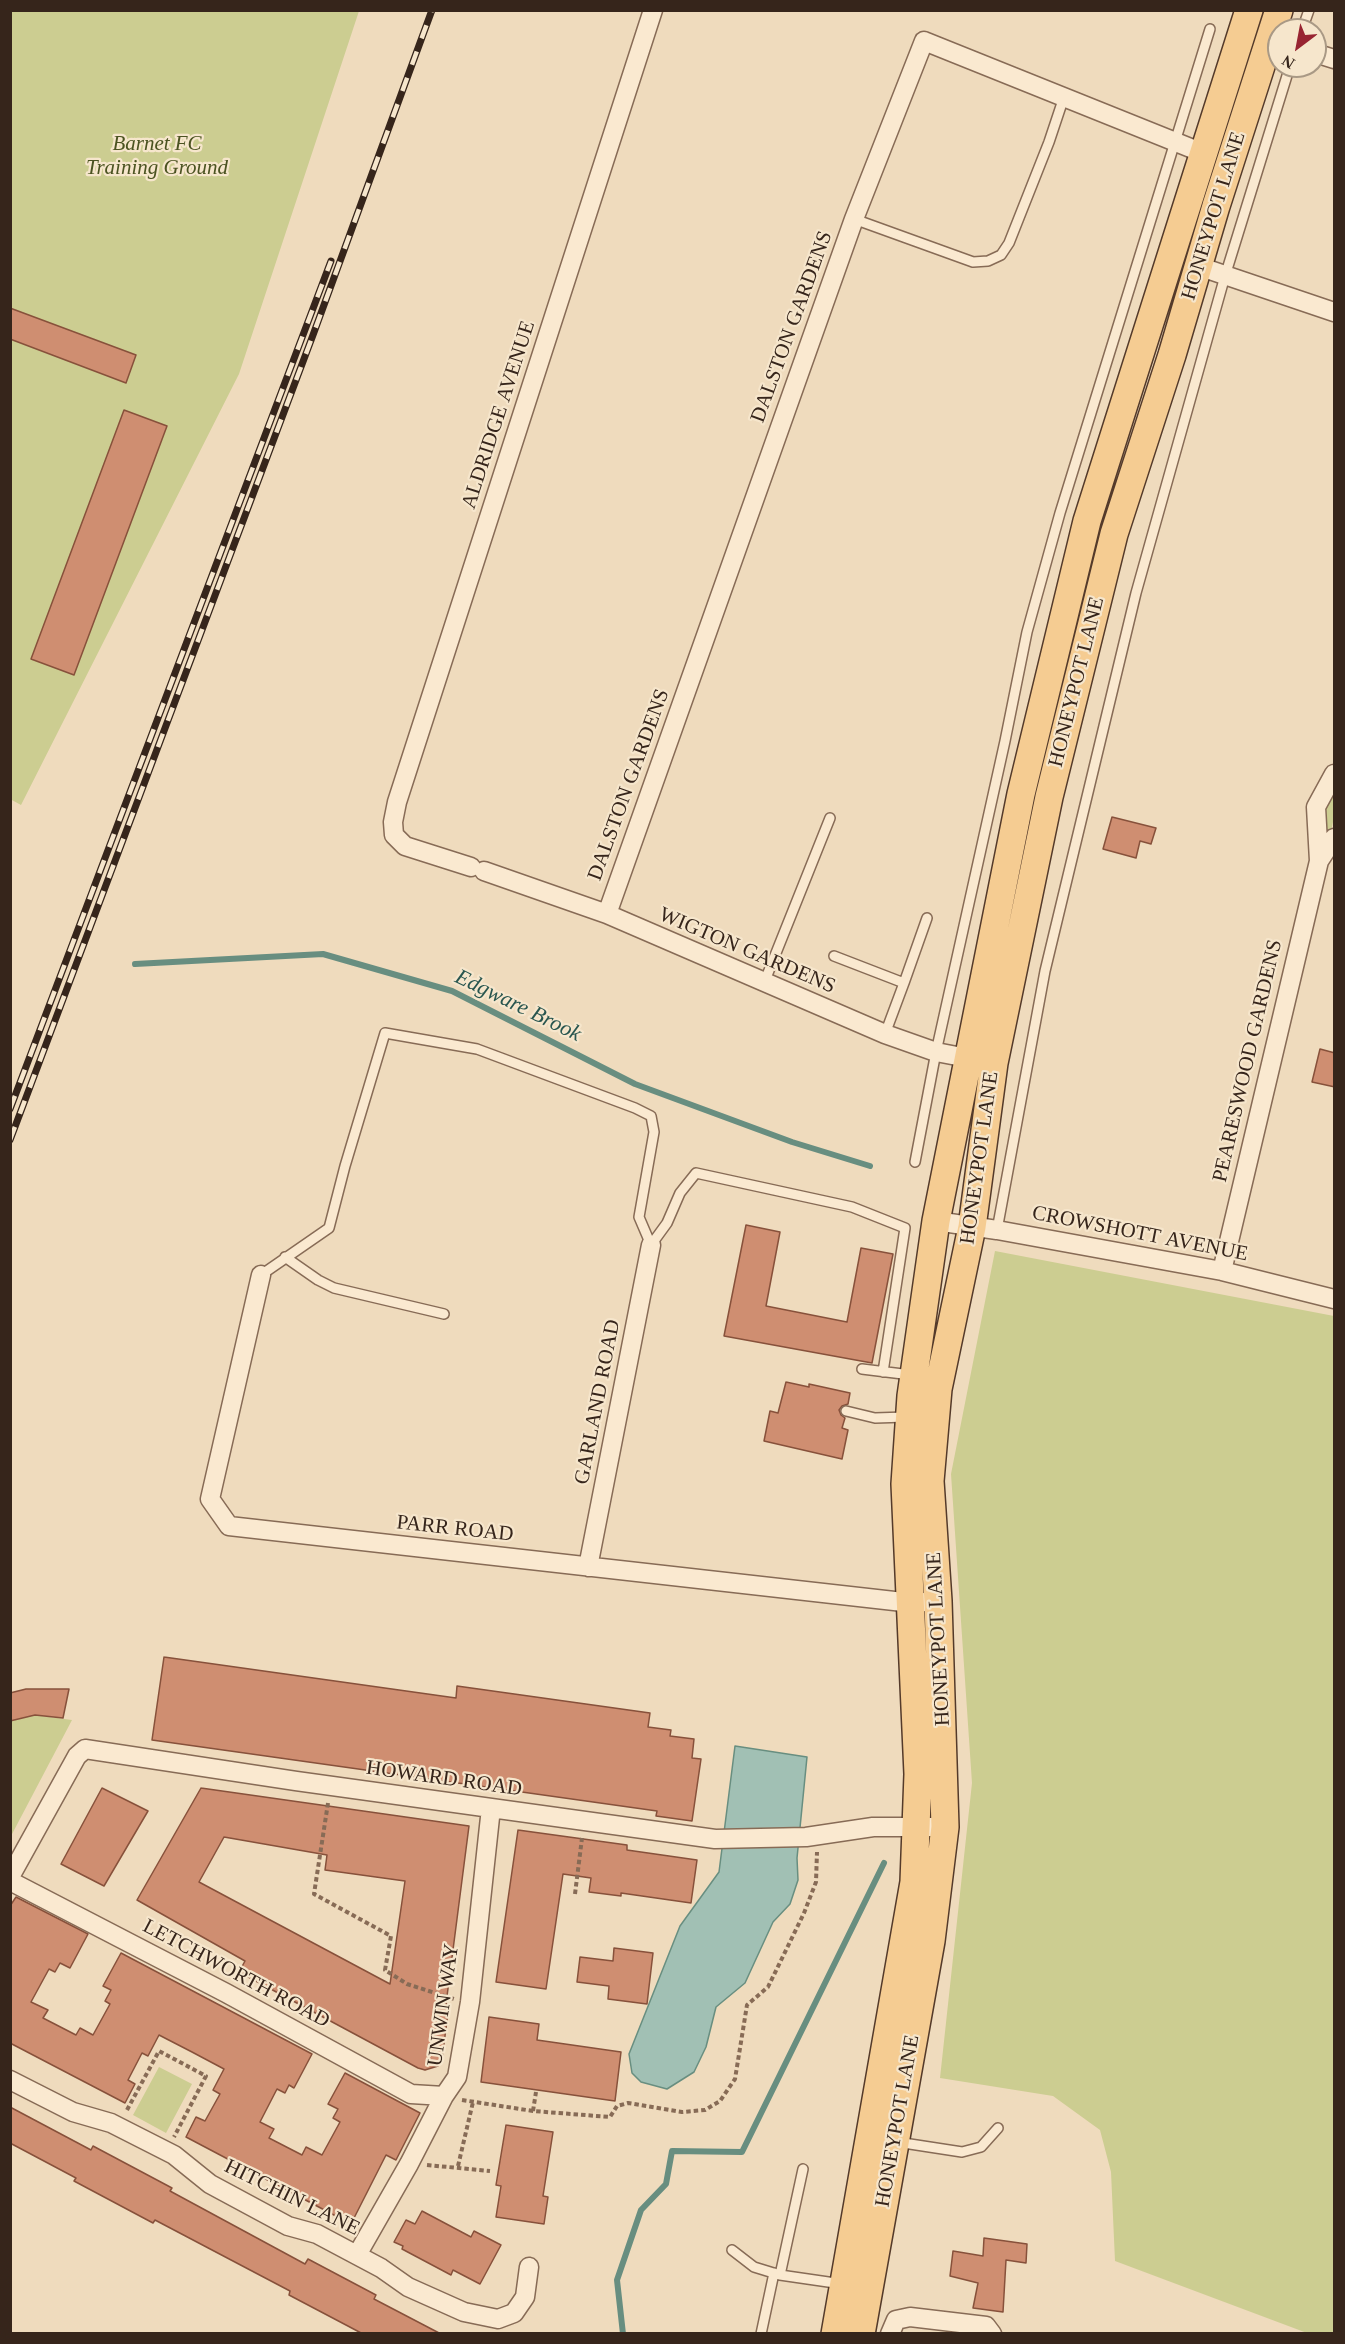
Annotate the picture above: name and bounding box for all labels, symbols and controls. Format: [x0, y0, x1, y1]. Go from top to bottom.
north arrow [1267, 18, 1327, 78]
text: N [1279, 52, 1298, 72]
street label: HONEYPOT LANE [1176, 129, 1252, 303]
park label: Barnet FC Training Ground [86, 131, 228, 181]
street label: DALSTON GARDENS [746, 228, 838, 426]
street label: ALDRIDGE AVENUE [457, 318, 541, 512]
street label: HONEYPOT LANE [1044, 594, 1110, 770]
street label: DALSTON GARDENS [583, 686, 675, 884]
street label: WIGTON GARDENS [655, 902, 839, 1000]
street label: PEARESWOOD GARDENS [1208, 937, 1288, 1185]
water label: Edgware Brook [451, 964, 585, 1048]
street label: HONEYPOT LANE [955, 1070, 1005, 1246]
street label: CROWSHOTT AVENUE [1030, 1201, 1250, 1267]
street label: GARLAND ROAD [570, 1317, 626, 1487]
street label: PARR ROAD [395, 1510, 515, 1548]
street label: HONEYPOT LANE [922, 1551, 956, 1727]
street label: HOWARD ROAD [365, 1756, 523, 1802]
street label: LETCHWORTH ROAD [138, 1914, 334, 2034]
street label: UNWIN WAY [423, 1942, 465, 2068]
street label: HONEYPOT LANE [870, 2033, 926, 2209]
street label: HITCHIN LANE [220, 2154, 364, 2242]

